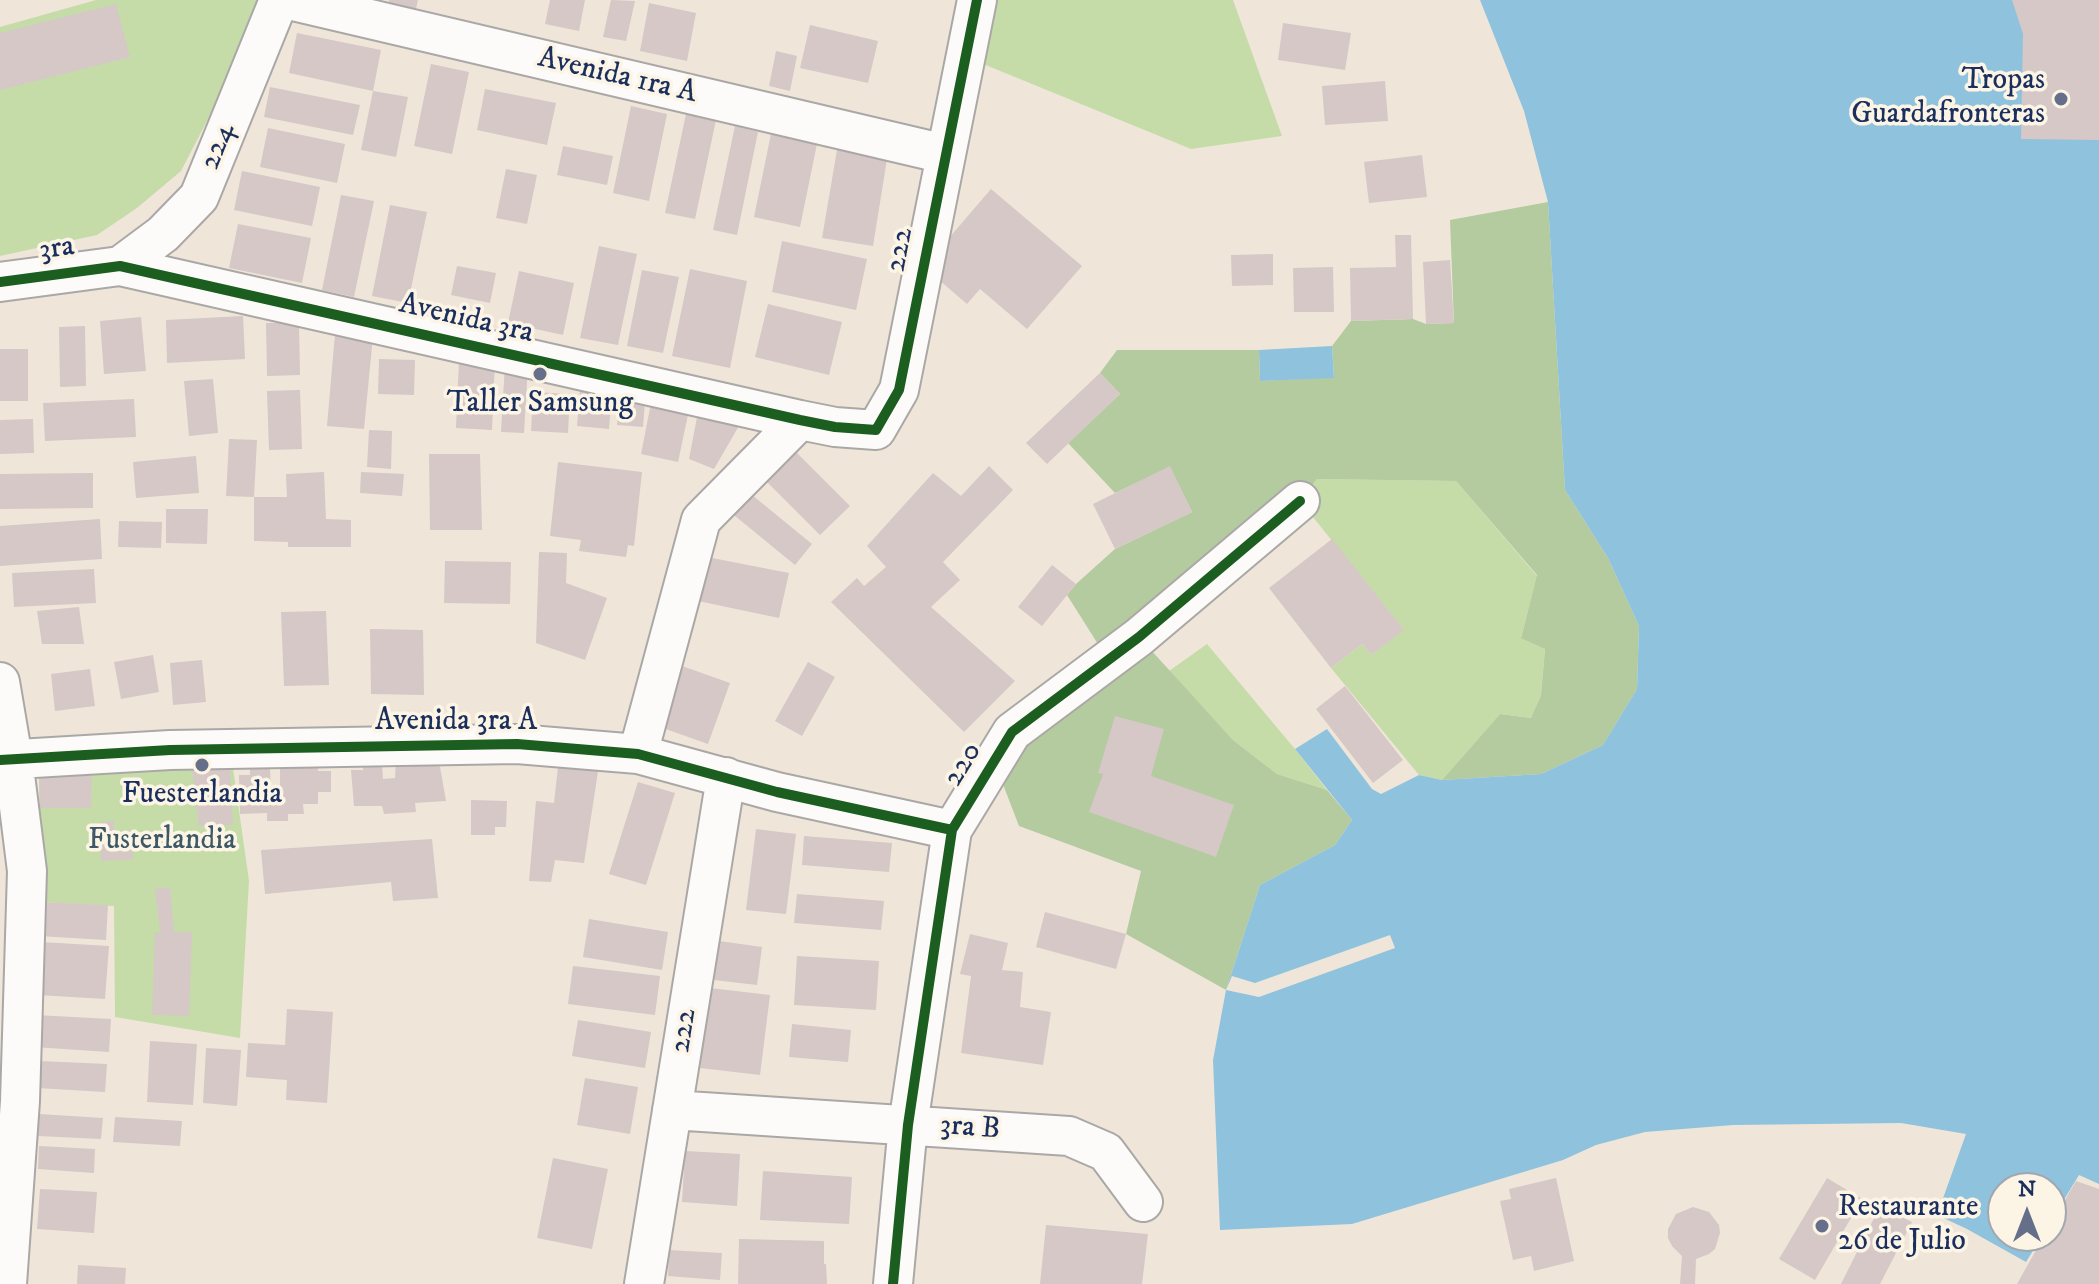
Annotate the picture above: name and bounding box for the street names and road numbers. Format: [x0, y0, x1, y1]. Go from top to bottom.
street label: Avenida 1ra A [534, 41, 700, 113]
street label: 224 [194, 119, 244, 175]
street label: 222 [879, 225, 923, 275]
street label: 3ra [37, 230, 77, 270]
street label: Avenida 3ra [395, 287, 537, 353]
street label: Avenida 3ra A [375, 705, 537, 741]
street label: 220 [937, 736, 991, 794]
street label: 222 [664, 1006, 706, 1056]
street label: 3ra B [939, 1109, 1001, 1149]

